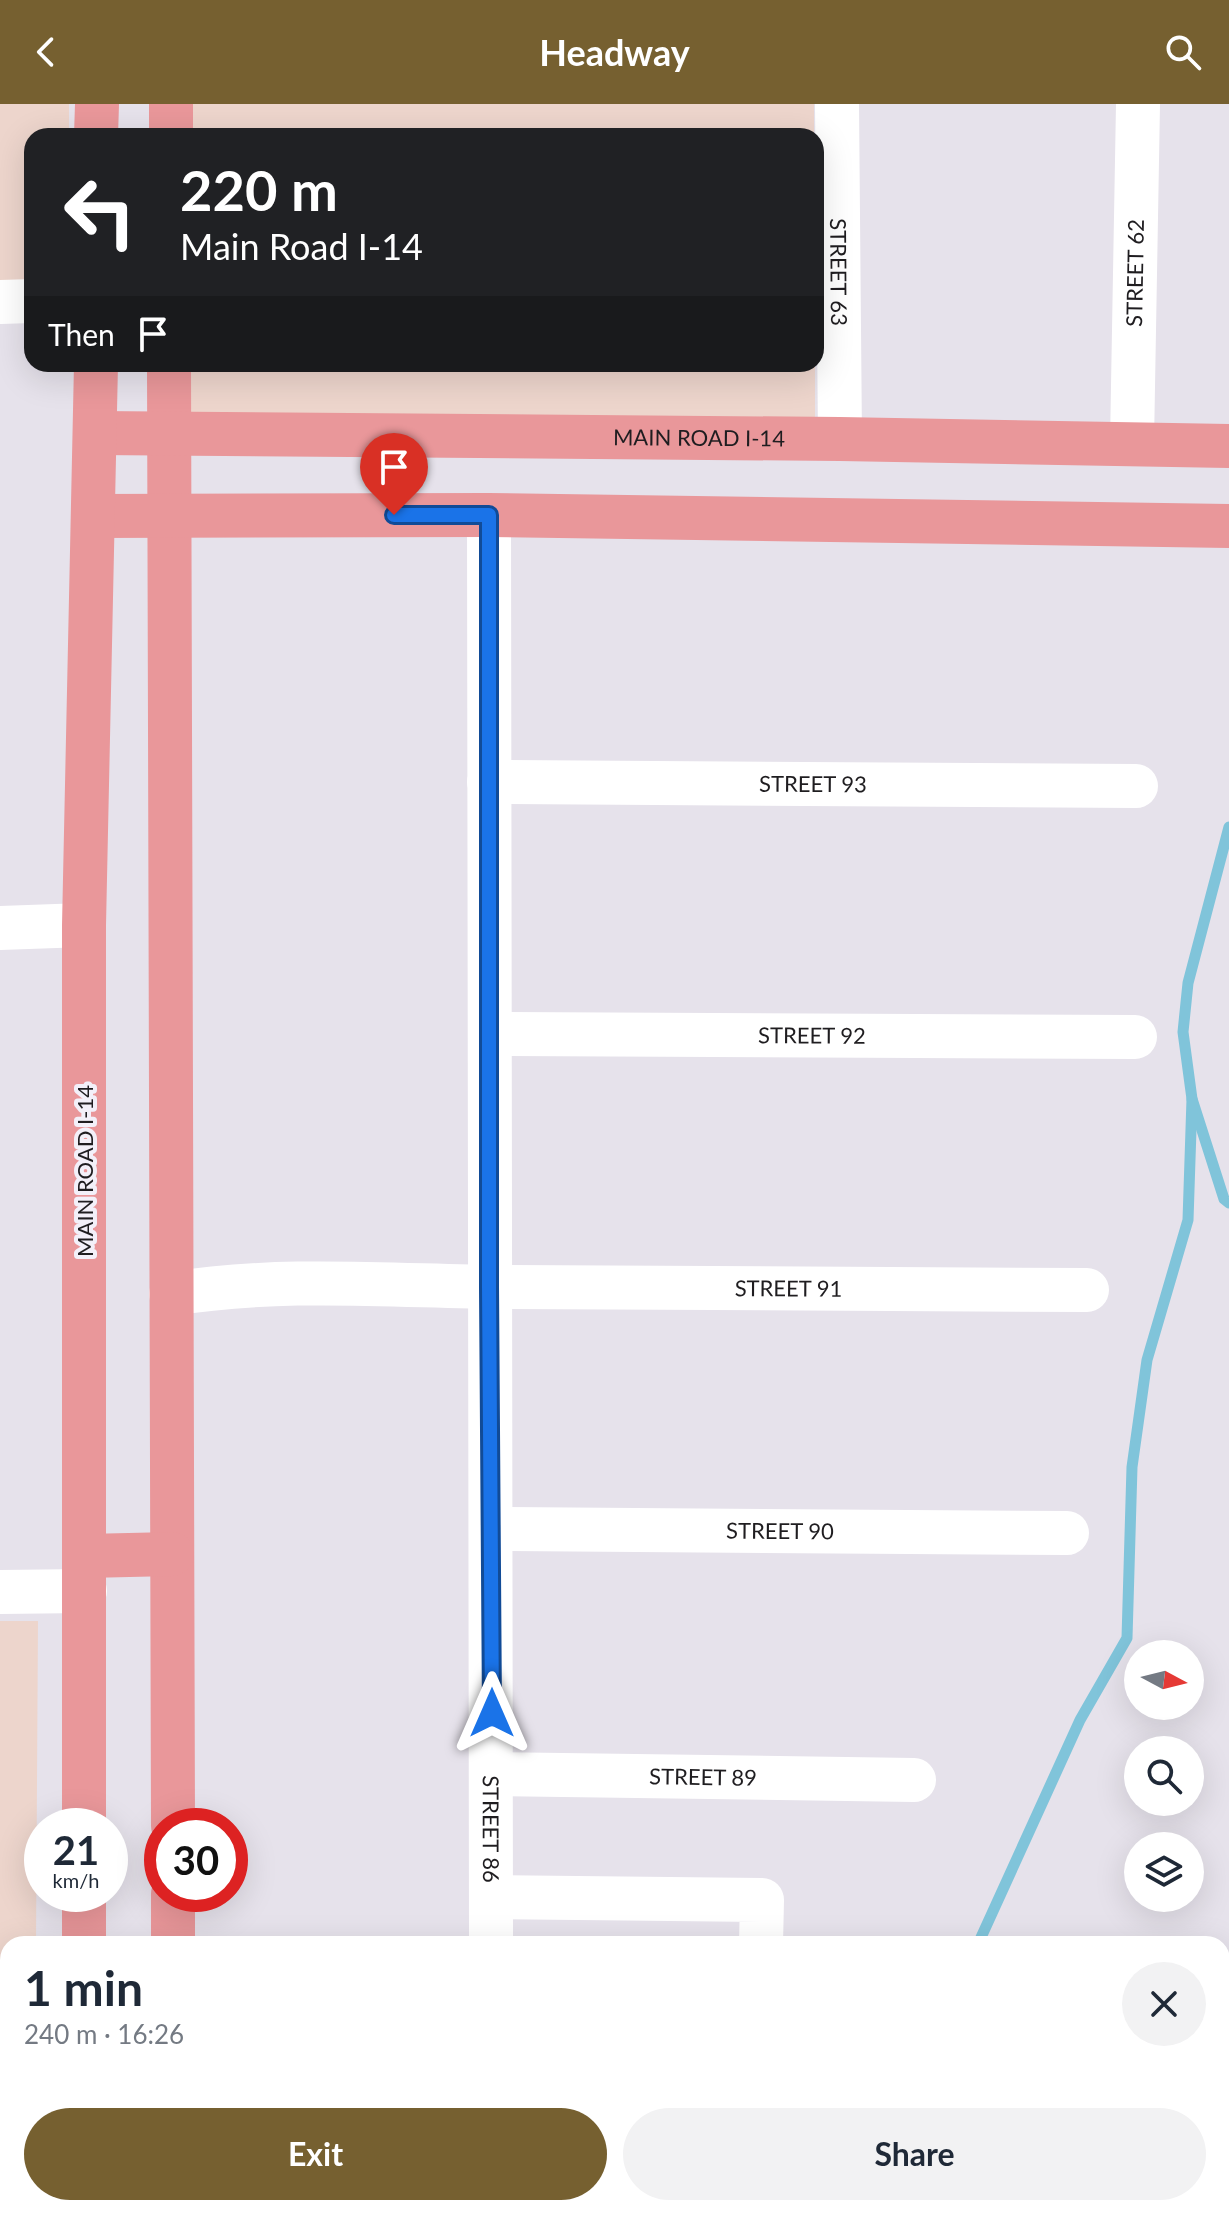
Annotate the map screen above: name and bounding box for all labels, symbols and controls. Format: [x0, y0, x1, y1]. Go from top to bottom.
icon: back [24, 30, 68, 74]
text: Headway [539, 30, 690, 74]
icon: search [1161, 30, 1205, 74]
text: 220 m [180, 156, 338, 223]
icon: left [48, 160, 152, 264]
street label: STREET 63 [825, 218, 853, 326]
street label: STREET 62 [1120, 219, 1149, 327]
text: Main Road I-14 [180, 224, 423, 268]
icon: arrive [131, 312, 175, 356]
text: Then [48, 316, 115, 352]
street label: MAIN ROAD I-14 [613, 423, 785, 452]
pin [360, 433, 428, 515]
icon: arrive [372, 445, 416, 489]
street label: STREET 93 [759, 770, 867, 797]
street label: STREET 92 [758, 1021, 866, 1049]
street label: MAIN ROAD I-14 [71, 1085, 98, 1257]
street label: STREET 91 [735, 1274, 842, 1302]
street label: STREET 90 [726, 1517, 834, 1544]
north arrow [1124, 1640, 1204, 1720]
map controls [1124, 1640, 1204, 1912]
position arrow [450, 1671, 534, 1755]
button: search [1124, 1736, 1204, 1816]
street label: STREET 89 [649, 1762, 757, 1791]
street label: STREET 86 [478, 1775, 505, 1883]
speed limit sign: 30 [144, 1808, 248, 1912]
text: 21 [53, 1826, 99, 1874]
button: layers [1124, 1832, 1204, 1912]
text: km/h [53, 1868, 99, 1892]
text: 1 min [24, 1959, 143, 2016]
button: close [1122, 1962, 1206, 2046]
text: 240 m · 16:26 [24, 2018, 184, 2050]
button: Exit [24, 2108, 607, 2200]
button: Share [623, 2108, 1206, 2200]

